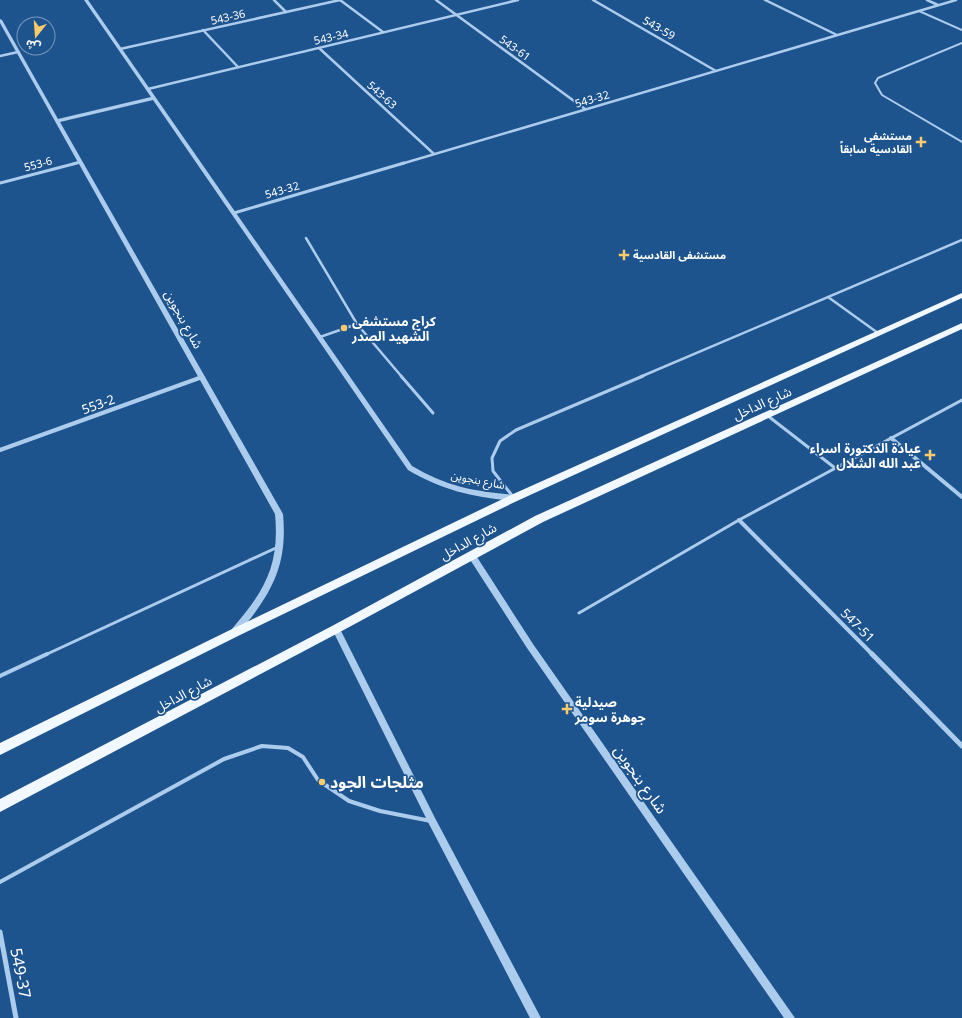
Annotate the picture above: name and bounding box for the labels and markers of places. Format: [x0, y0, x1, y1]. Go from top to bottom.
place label: مستشفى القادسية سابقاً [840, 128, 912, 156]
marker: مستشفى القادسية سابقاً [915, 136, 927, 148]
place label: مستشفى القادسية [633, 247, 726, 262]
marker: مستشفى القادسية [618, 249, 630, 261]
place label: كراج مستشفى الشهيد الصدر [351, 312, 436, 345]
marker: كراج مستشفى الشهيد الصدر [339, 323, 349, 333]
place label: عيادة الدكتورة اسراء عبد الله الشلال [810, 439, 921, 472]
marker: عيادة الدكتورة اسراء عبد الله الشلال [924, 449, 936, 461]
place label: صيدلية جوهرة سومر [574, 693, 646, 726]
marker: صيدلية جوهرة سومر [562, 704, 572, 714]
place label: مثلجات الجود [330, 771, 424, 793]
marker: مثلجات الجود [317, 777, 327, 787]

